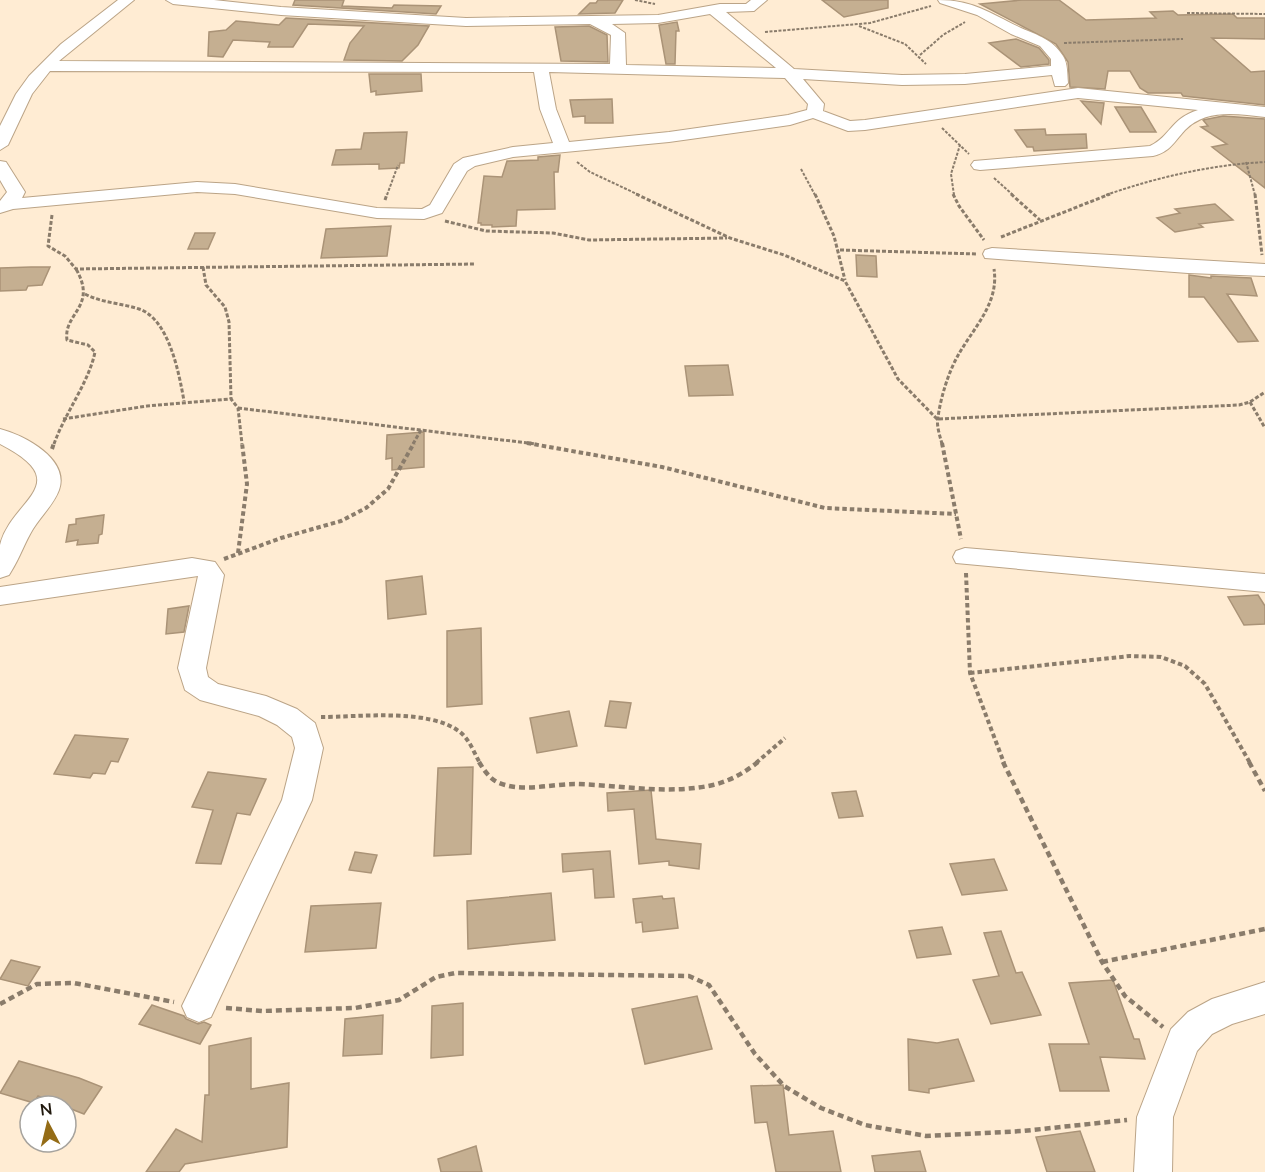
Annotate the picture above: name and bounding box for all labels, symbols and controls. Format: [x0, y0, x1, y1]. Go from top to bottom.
north arrow [18, 1094, 78, 1154]
text: N [39, 1098, 53, 1119]

